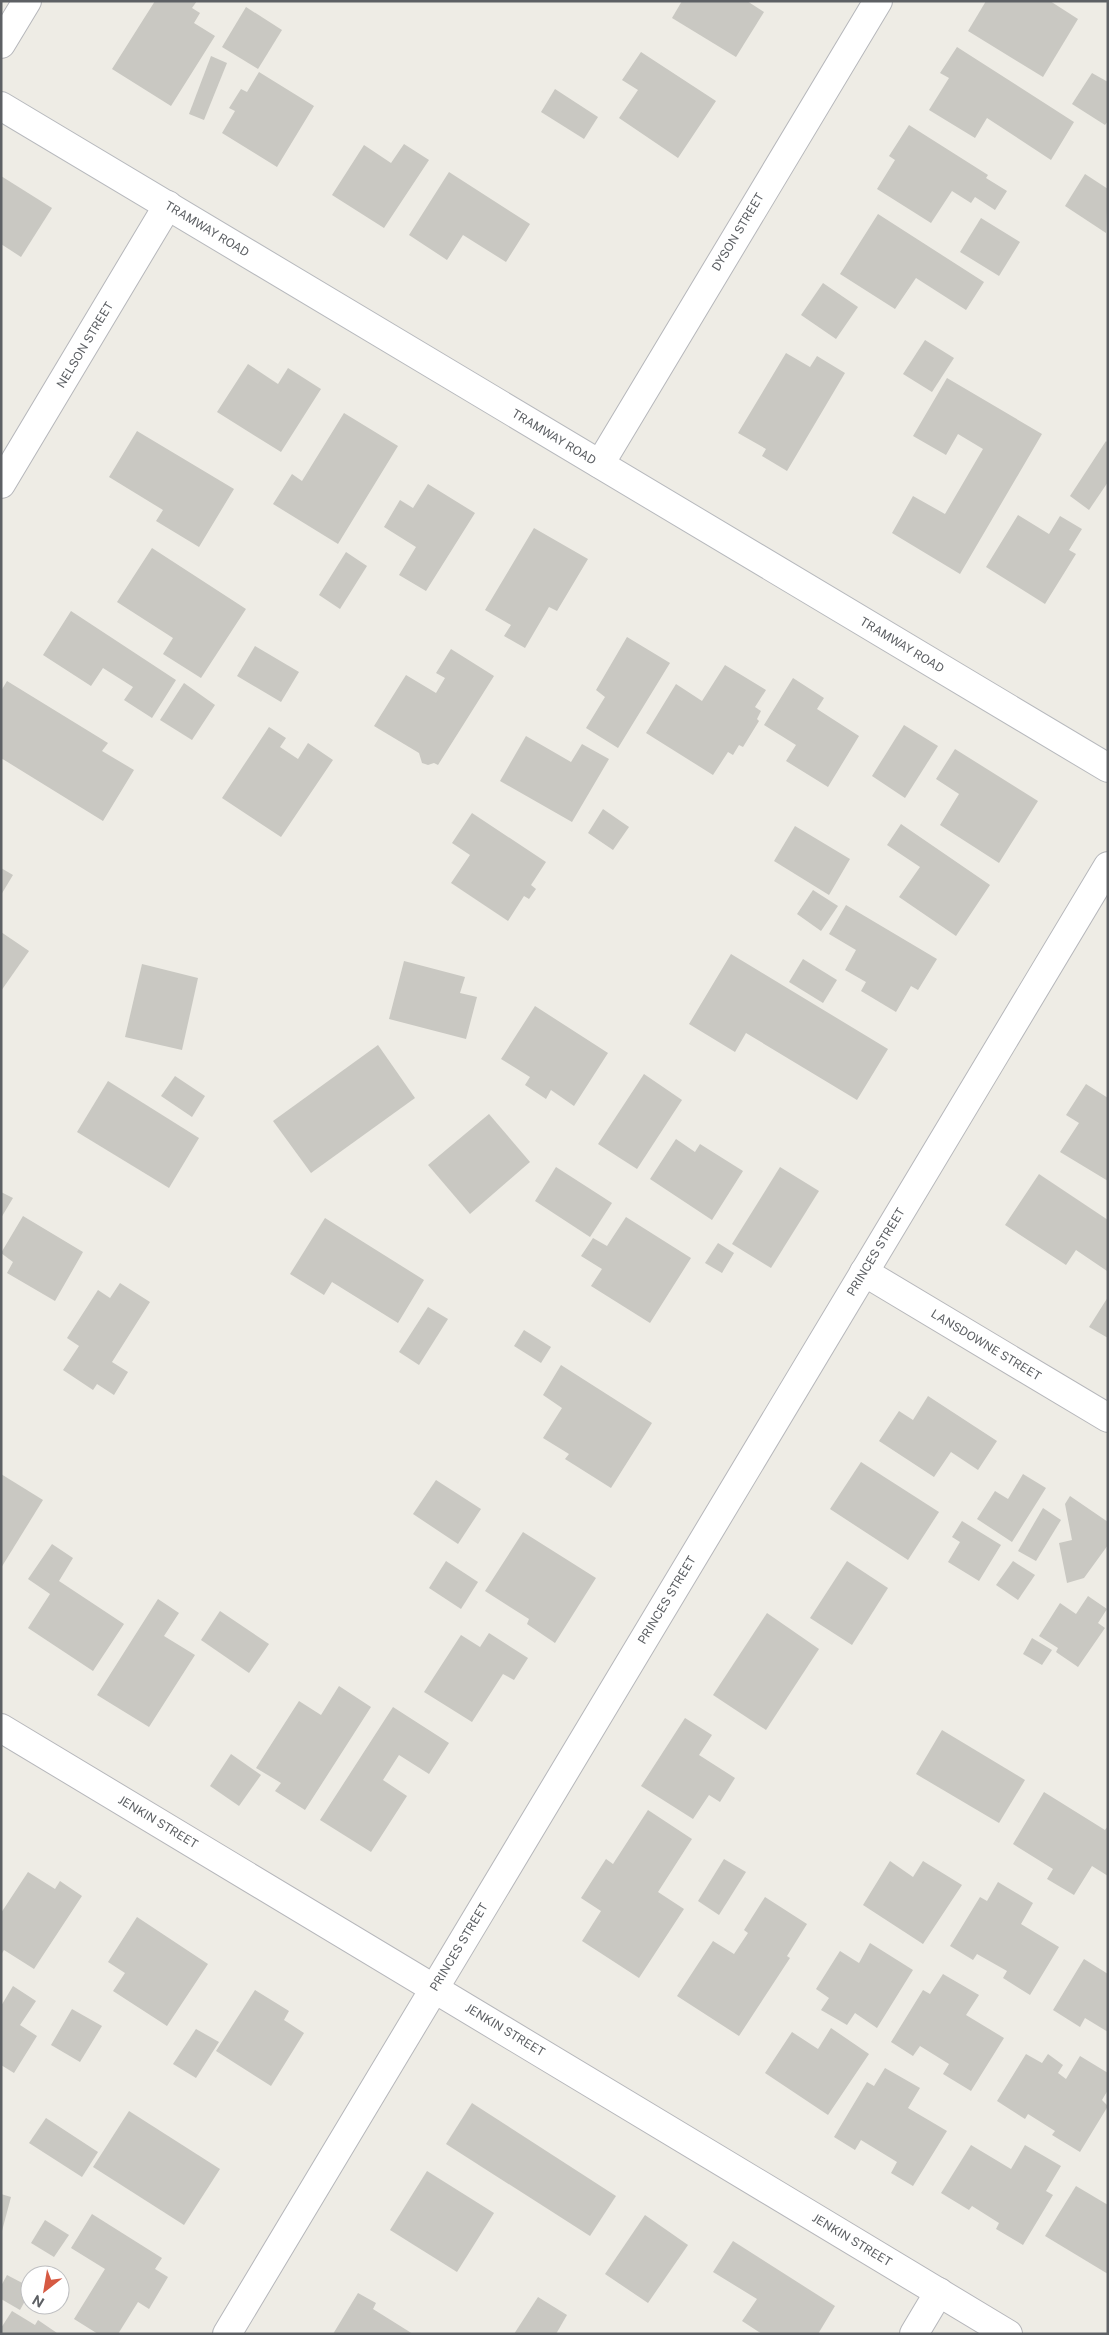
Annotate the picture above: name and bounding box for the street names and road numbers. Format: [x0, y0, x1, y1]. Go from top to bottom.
street label: DYSON STREET [709, 190, 767, 274]
street label: TRAMWAY ROAD [162, 198, 252, 260]
street label: NELSON STREET [54, 300, 116, 390]
street label: TRAMWAY ROAD [509, 406, 599, 468]
street label: TRAMWAY ROAD [857, 614, 947, 676]
street label: PRINCES STREET [844, 1205, 908, 1299]
street label: LANSDOWNE STREET [928, 1307, 1044, 1383]
street label: PRINCES STREET [635, 1553, 699, 1647]
street label: JENKIN STREET [116, 1793, 200, 1851]
street label: PRINCES STREET [427, 1900, 491, 1994]
street label: JENKIN STREET [463, 2001, 547, 2059]
street label: JENKIN STREET [810, 2211, 894, 2269]

